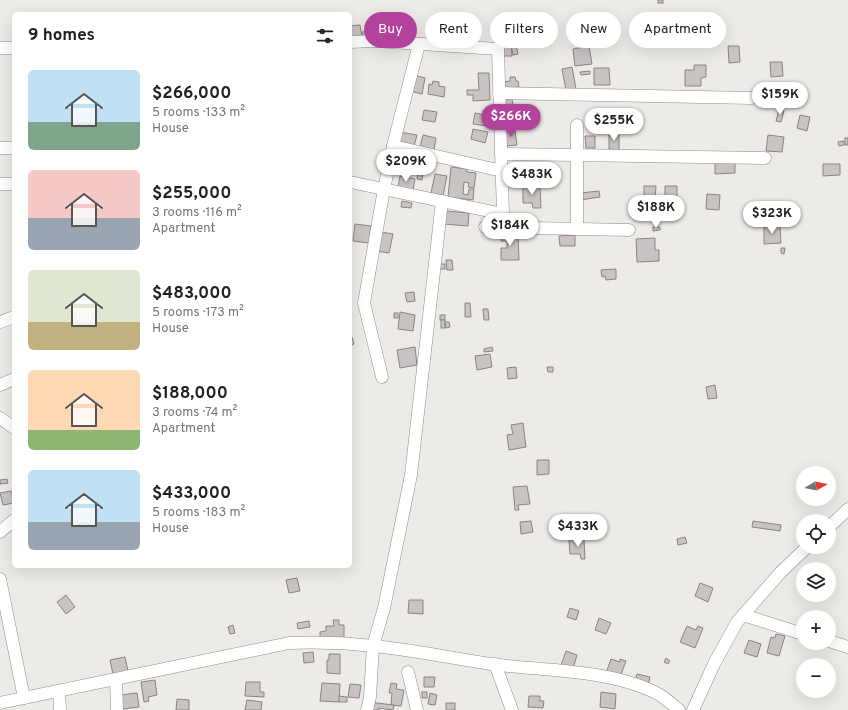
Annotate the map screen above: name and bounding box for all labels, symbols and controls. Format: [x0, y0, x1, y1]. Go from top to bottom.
chip: Buy [364, 12, 417, 48]
chip: Rent [425, 12, 482, 48]
chip: Filters [490, 12, 558, 48]
chip: New [566, 12, 621, 48]
chip: Apartment [629, 12, 726, 48]
text: 9 homes [28, 25, 95, 47]
icon: filters [314, 25, 336, 47]
pin: $159K [752, 82, 808, 116]
text: $266,000 [152, 83, 231, 105]
icon: home [60, 86, 108, 134]
text: $159K [761, 87, 799, 103]
pin: $266K [483, 104, 539, 138]
text: 5 rooms · 133 m² [152, 105, 245, 121]
pin: $255K [586, 108, 642, 142]
text: $266K [491, 109, 531, 125]
text: $255K [594, 113, 634, 129]
text: House [152, 121, 189, 137]
pin: $209K [378, 149, 434, 183]
text: $209K [385, 154, 427, 170]
pin: $483K [504, 162, 560, 196]
text: $483K [511, 167, 553, 183]
text: $255,000 [152, 183, 231, 205]
icon: home [60, 186, 108, 234]
pin: $188K [628, 195, 684, 229]
text: $188K [637, 200, 675, 216]
pin: $323K [744, 201, 800, 235]
text: 3 rooms · 116 m² [152, 205, 242, 221]
text: $323K [752, 206, 792, 222]
pin: $184K [482, 213, 538, 247]
text: $184K [491, 218, 529, 234]
text: Apartment [152, 221, 215, 237]
text: $483,000 [152, 283, 232, 305]
icon: home [60, 286, 108, 334]
text: 5 rooms · 173 m² [152, 305, 244, 321]
text: House [152, 321, 189, 337]
text: $188,000 [152, 383, 228, 405]
icon: home [60, 386, 108, 434]
text: 3 rooms · 74 m² [152, 405, 237, 421]
text: Apartment [152, 421, 215, 437]
north arrow [796, 466, 836, 506]
map controls [796, 466, 836, 698]
text: $433,000 [152, 483, 231, 505]
icon: home [60, 486, 108, 534]
text: 5 rooms · 183 m² [152, 505, 245, 521]
pin: $433K [550, 514, 606, 548]
button: locate [796, 514, 836, 554]
text: $433K [558, 519, 598, 535]
text: House [152, 521, 189, 537]
button: layers [796, 562, 836, 602]
button: + [796, 610, 836, 650]
button: − [796, 658, 836, 698]

